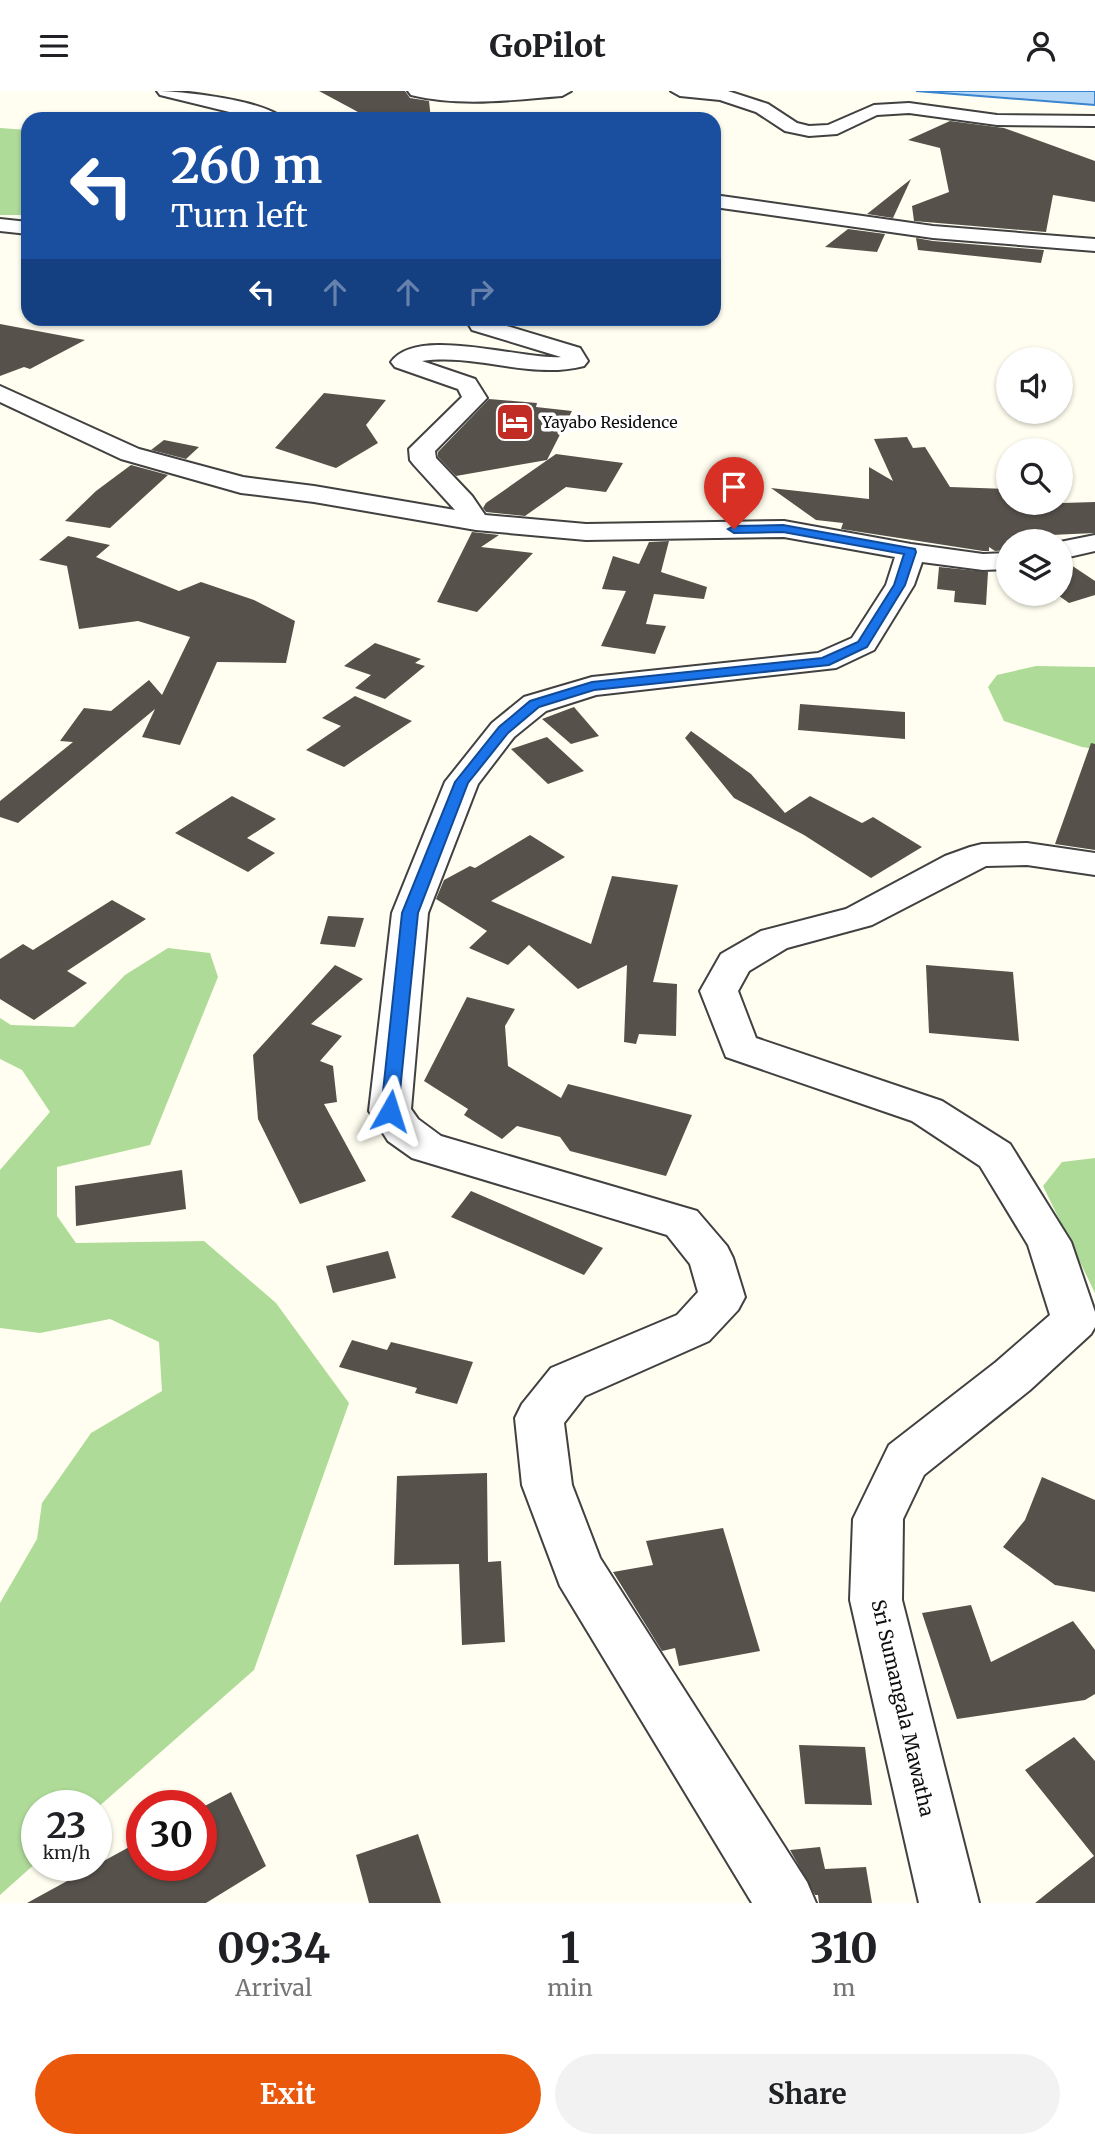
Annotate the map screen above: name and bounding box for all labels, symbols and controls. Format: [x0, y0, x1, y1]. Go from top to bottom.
text: GoPilot [489, 26, 606, 66]
icon: menu [35, 27, 73, 65]
icon: person [1022, 27, 1060, 65]
text: 260 m [171, 135, 322, 196]
icon: left [56, 140, 147, 231]
text: Turn left [171, 196, 308, 236]
icon: left [243, 273, 281, 311]
icon: ahead [316, 273, 354, 311]
icon: ahead [389, 273, 427, 311]
icon: right [462, 273, 500, 311]
map controls [996, 347, 1073, 606]
button: sound [996, 347, 1073, 424]
hotel icon: Yayabo Residence [494, 401, 536, 443]
place label: Yayabo Residence [541, 412, 678, 432]
button: search [996, 438, 1073, 515]
pin [704, 457, 764, 529]
icon: arrive [715, 468, 753, 506]
button: layers [996, 529, 1073, 606]
position arrow [353, 1074, 427, 1148]
street label: Sri Sumangala Mawatha [866, 1597, 940, 1819]
speed limit sign: 30 [126, 1790, 217, 1881]
text: 23 [47, 1804, 86, 1848]
text: km/h [43, 1841, 90, 1864]
text: 09:34 [217, 1922, 330, 1974]
text: 1 [560, 1922, 580, 1974]
text: 310 [810, 1922, 878, 1974]
text: Arrival [235, 1973, 312, 2002]
text: min [547, 1973, 593, 2002]
text: m [832, 1973, 855, 2002]
button: Exit [35, 2054, 541, 2134]
button: Share [555, 2054, 1060, 2134]

